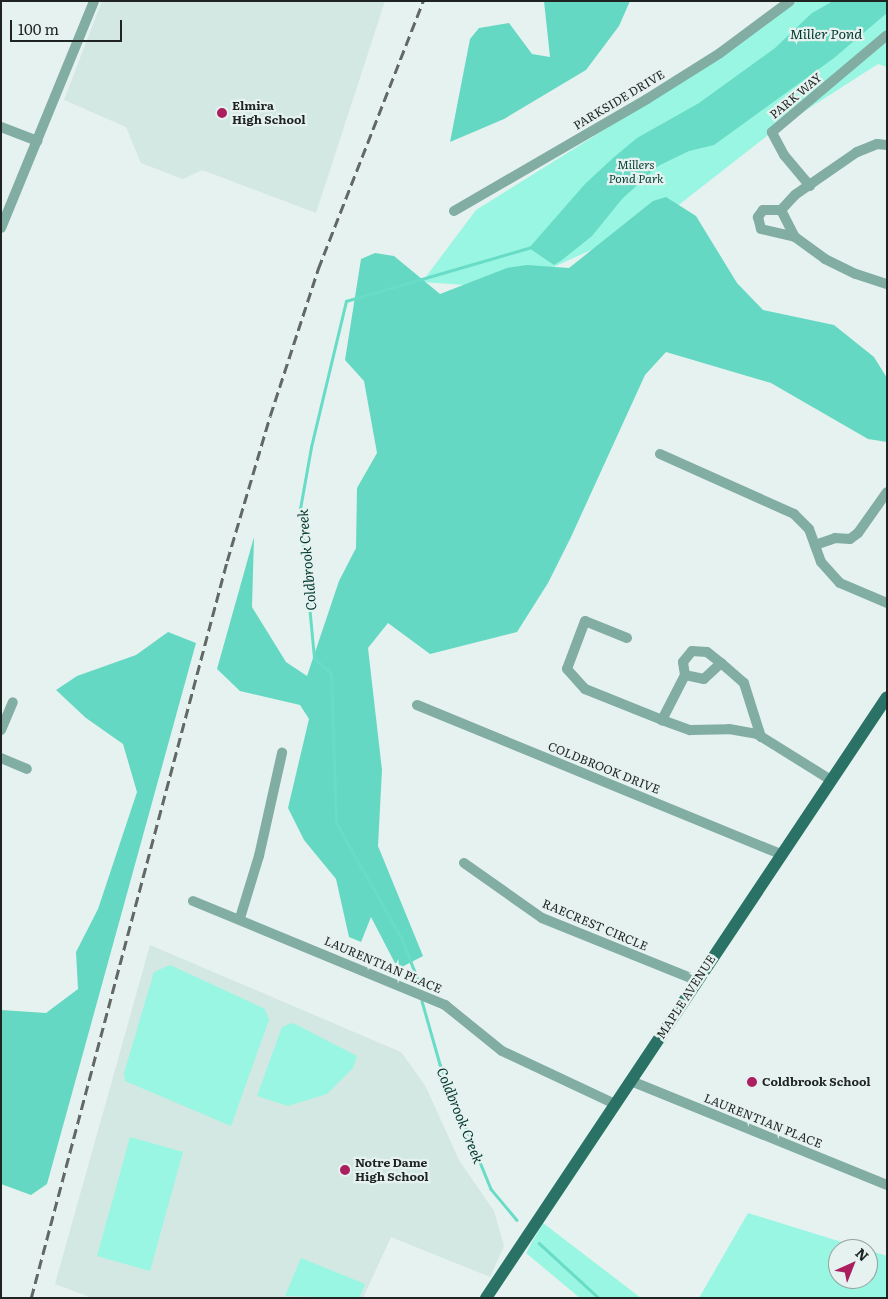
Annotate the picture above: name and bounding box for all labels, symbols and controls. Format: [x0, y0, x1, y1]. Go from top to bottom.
scale bar [12, 10, 125, 42]
text: 100 m [18, 17, 59, 40]
water label: Miller Pond [790, 25, 862, 41]
street label: PARKSIDE DRIVE [571, 67, 667, 133]
street label: PARK WAY [767, 70, 825, 122]
place label: Elmira High School [232, 99, 306, 127]
marker: Elmira High School [216, 107, 228, 119]
park label: Millers Pond Park [608, 158, 664, 186]
water label: Coldbrook Creek [293, 508, 319, 612]
street label: COLDBROOK DRIVE [546, 739, 662, 797]
street label: RAECREST CIRCLE [540, 896, 650, 954]
street label: LAURENTIAN PLACE [322, 934, 444, 996]
street label: MAPLE AVENUE [654, 952, 718, 1042]
water label: Coldbrook Creek [434, 1065, 488, 1165]
place label: Coldbrook School [762, 1075, 871, 1089]
marker: Coldbrook School [746, 1076, 758, 1088]
street label: LAURENTIAN PLACE [702, 1091, 824, 1151]
place label: Notre Dame High School [355, 1156, 429, 1184]
marker: Notre Dame High School [339, 1164, 351, 1176]
north arrow [828, 1239, 878, 1289]
text: N [852, 1243, 874, 1265]

